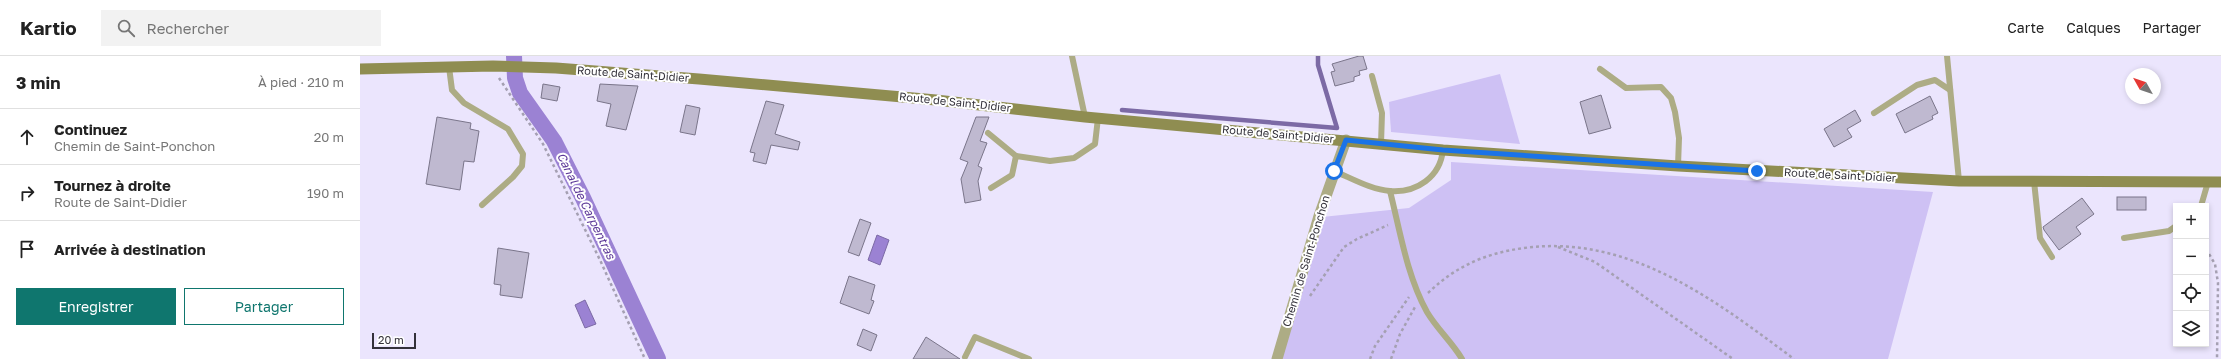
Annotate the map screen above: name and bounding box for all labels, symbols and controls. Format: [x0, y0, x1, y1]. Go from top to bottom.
search box [101, 10, 381, 46]
text: Kartio [20, 16, 77, 39]
icon: search [115, 17, 137, 39]
text: Rechercher [147, 19, 229, 37]
text: Carte [2007, 19, 2044, 36]
text: Calques [2066, 19, 2121, 36]
text: Partager [2143, 19, 2201, 36]
street label: Route de Saint-Didier [577, 63, 690, 84]
north arrow [2125, 68, 2161, 104]
text: 3 min [16, 72, 60, 93]
text: À pied · 210 m [258, 74, 344, 90]
street label: Route de Saint-Didier [899, 89, 1012, 114]
text: Continuez [54, 120, 127, 138]
street label: Route de Saint-Didier [1222, 122, 1335, 145]
icon: ahead [16, 126, 38, 148]
text: 20 m [314, 129, 344, 145]
text: Chemin de Saint-Ponchon [54, 138, 215, 154]
water label: Canal de Carpentras [554, 150, 619, 262]
route start [1325, 162, 1343, 180]
route end [1748, 162, 1766, 180]
street label: Route de Saint-Didier [1784, 165, 1897, 184]
text: Tournez à droite [54, 176, 171, 194]
icon: right [16, 182, 38, 204]
text: 190 m [307, 185, 344, 201]
text: Route de Saint-Didier [54, 194, 187, 210]
street label: Chemin de Saint-Ponchon [1279, 194, 1332, 328]
map controls [2173, 203, 2209, 347]
button: + [2173, 203, 2209, 239]
icon: arrive [16, 238, 38, 260]
button: − [2173, 239, 2209, 275]
text: Arrivée à destination [54, 240, 206, 258]
button: locate [2173, 275, 2209, 311]
button: Enregistrer [16, 288, 176, 325]
button: Partager [184, 288, 344, 325]
button: layers [2173, 311, 2209, 347]
scale bar [372, 331, 416, 350]
text: 20 m [378, 333, 404, 346]

